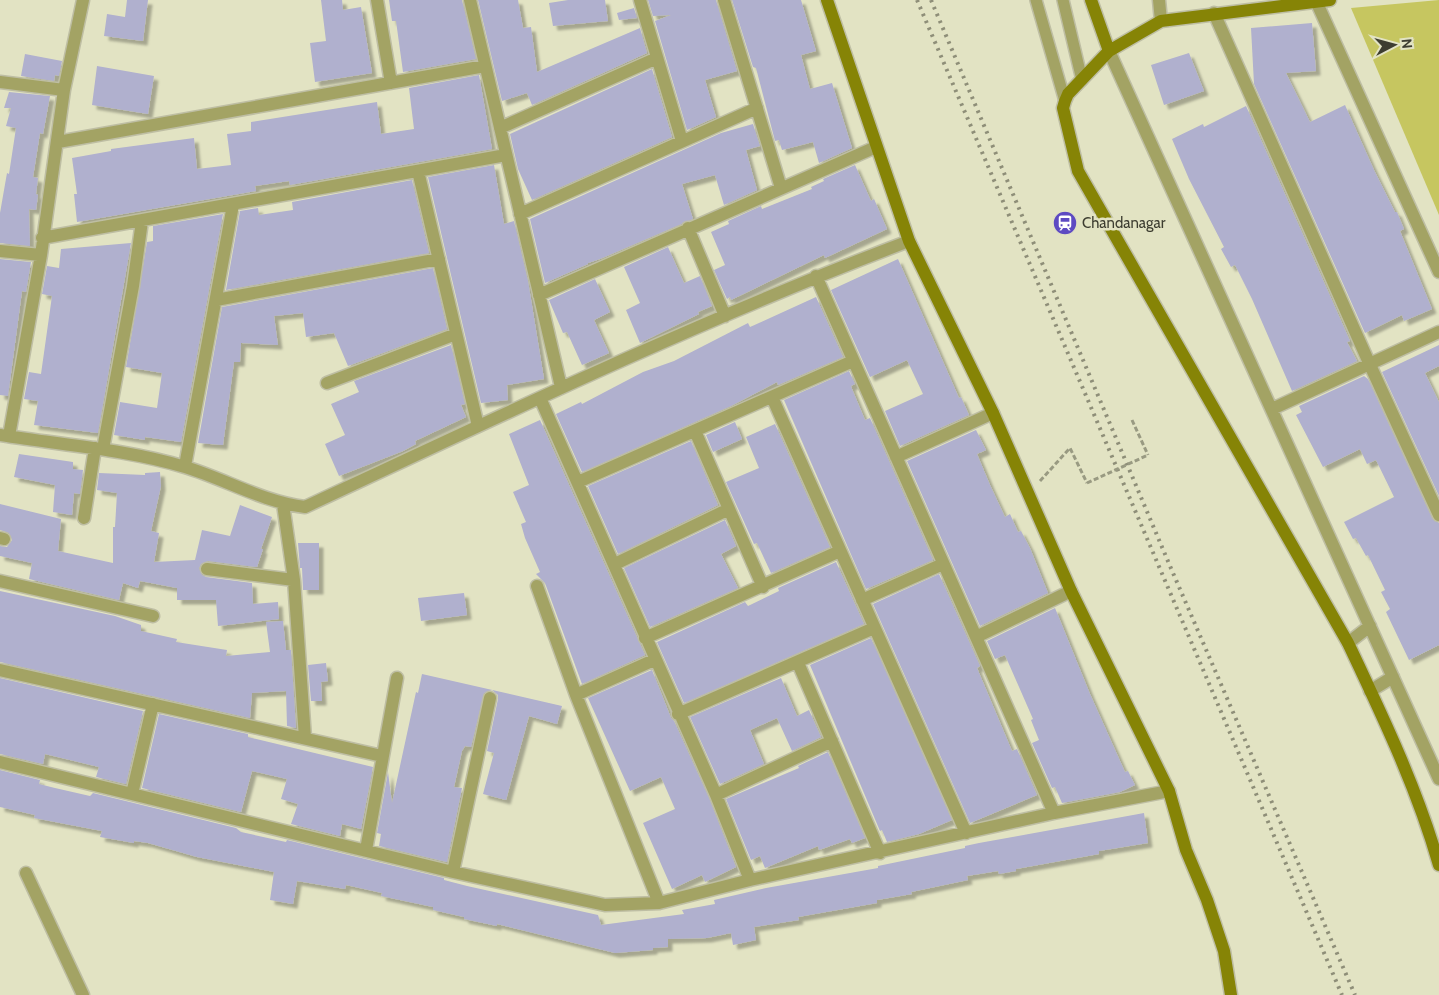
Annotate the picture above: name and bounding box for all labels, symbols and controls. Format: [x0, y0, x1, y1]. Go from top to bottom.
north arrow [1369, 20, 1419, 70]
text: N [1397, 38, 1416, 50]
station icon: Chandanagar [1052, 210, 1078, 236]
place label: Chandanagar [1082, 214, 1166, 232]

